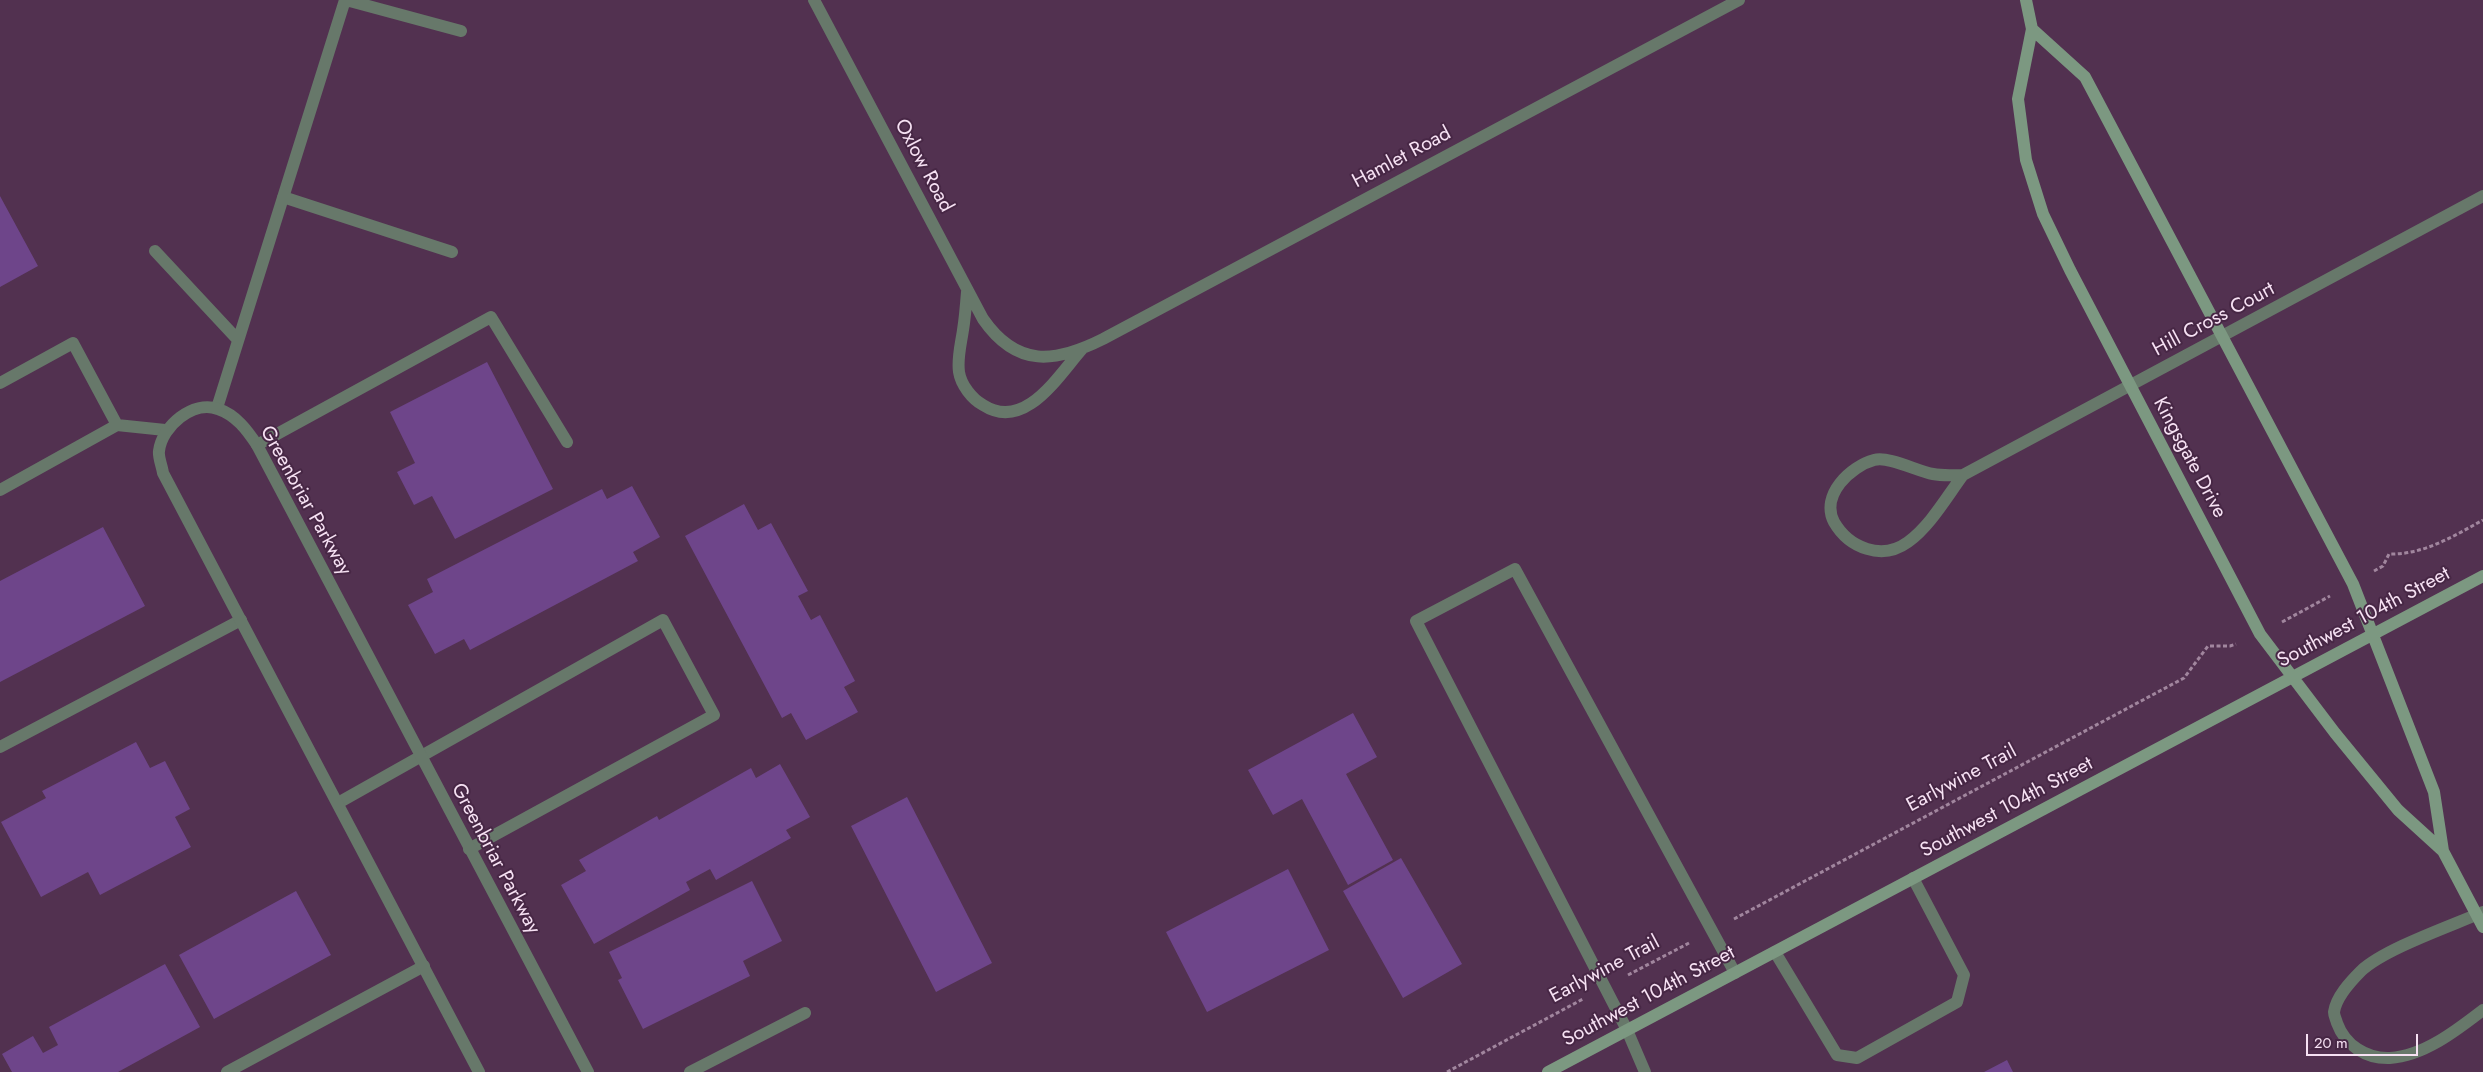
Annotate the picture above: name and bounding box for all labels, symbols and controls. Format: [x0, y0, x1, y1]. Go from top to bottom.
street label: Oxlow Road [888, 115, 958, 217]
street label: Hamlet Road [1349, 122, 1455, 194]
street label: Hill Cross Court [2149, 278, 2279, 362]
street label: Kingsgate Drive [2147, 394, 2231, 522]
street label: Greenbriar Parkway [254, 422, 356, 580]
street label: Southwest 104th Street [2274, 562, 2454, 674]
street label: Earlywine Trail [1903, 740, 2021, 818]
street label: Southwest 104th Street [1917, 752, 2097, 864]
street label: Greenbriar Parkway [445, 780, 545, 938]
street label: Earlywine Trail [1546, 931, 1664, 1009]
street label: Southwest 104th Street [1559, 941, 1739, 1053]
scale bar [2308, 1024, 2420, 1056]
text: 20 m [2314, 1032, 2348, 1054]

